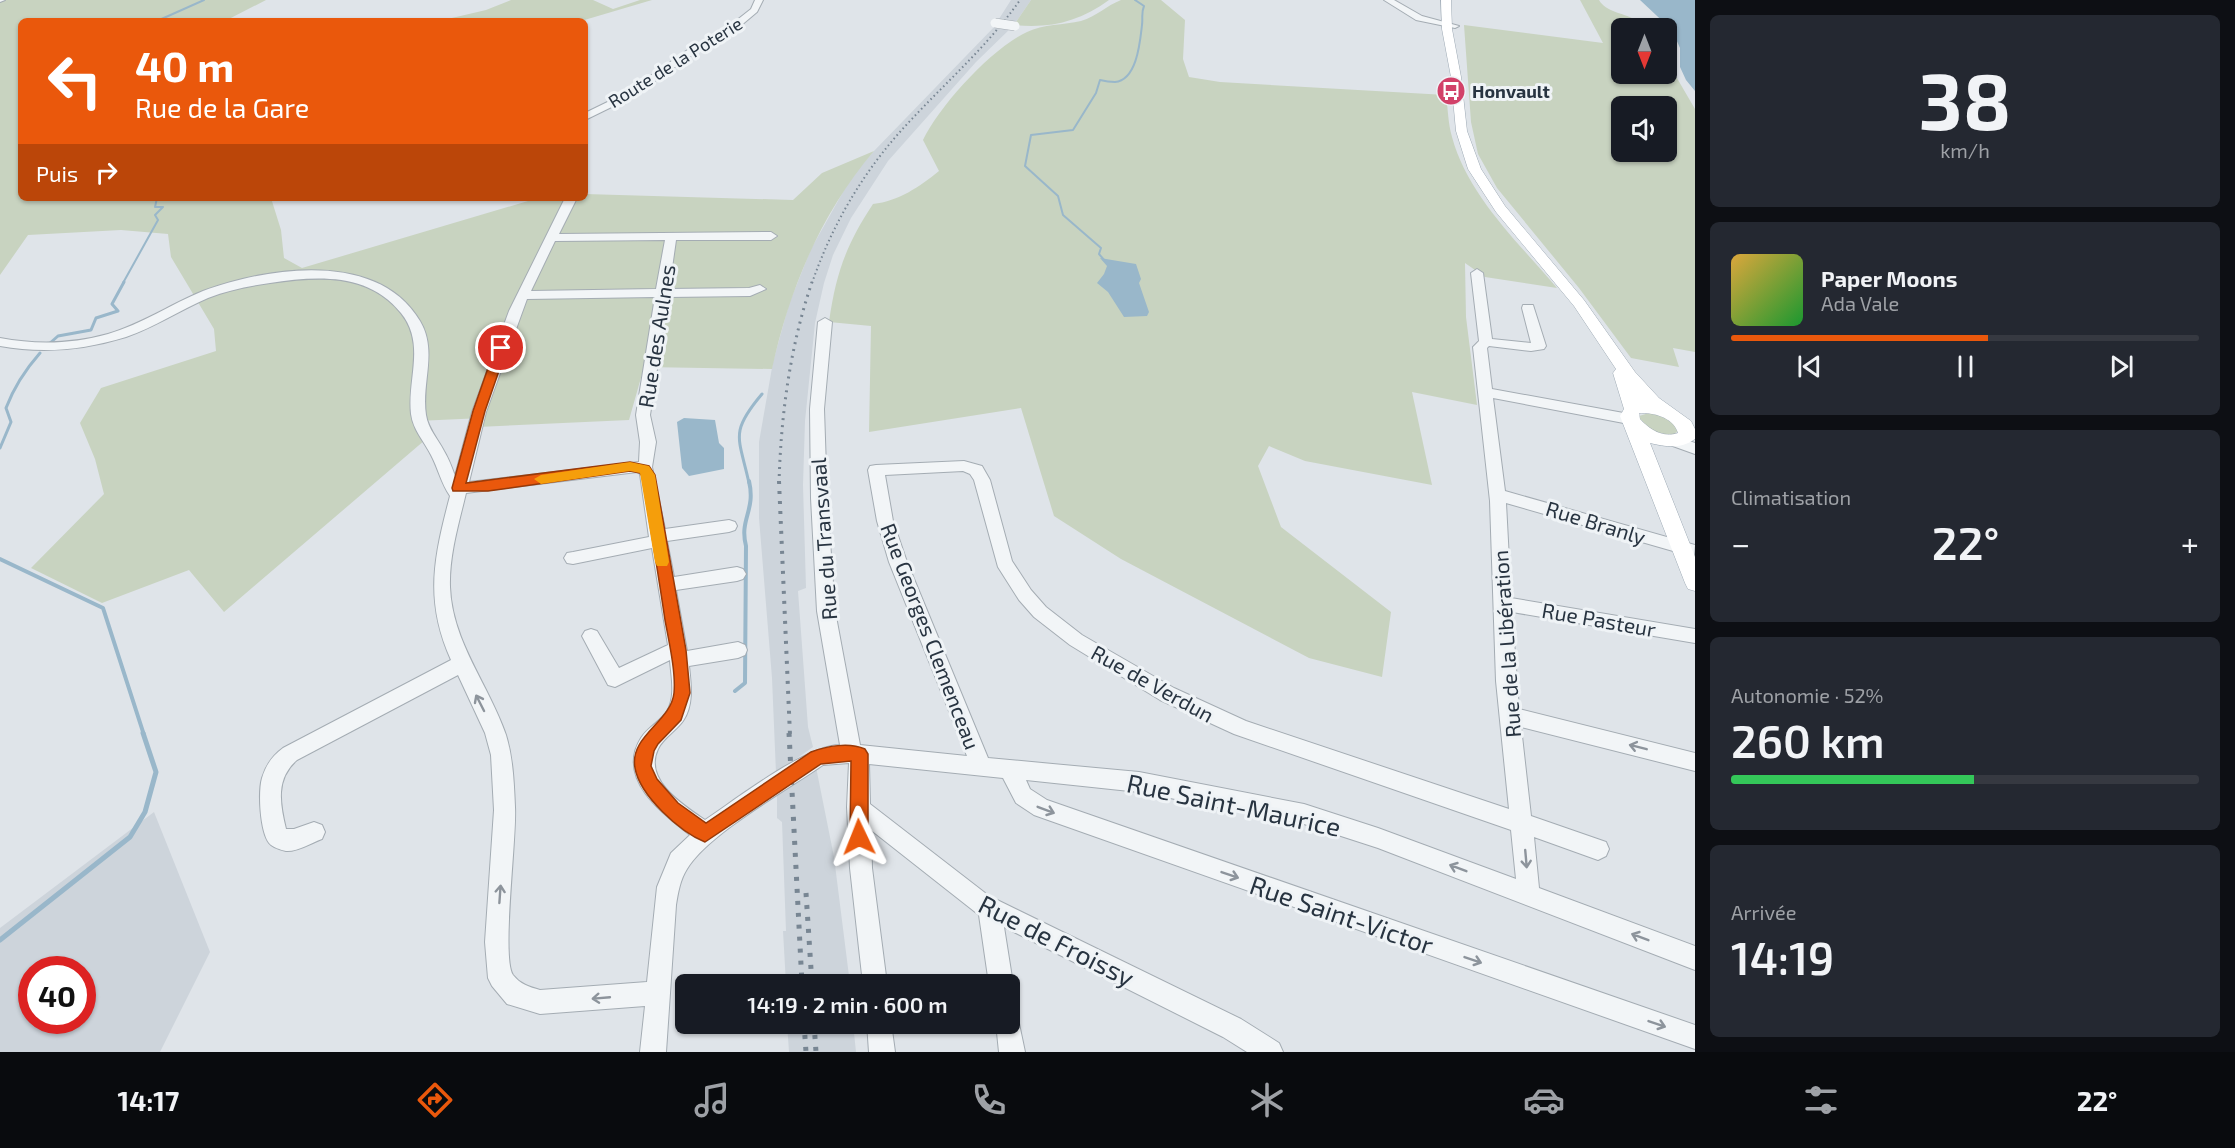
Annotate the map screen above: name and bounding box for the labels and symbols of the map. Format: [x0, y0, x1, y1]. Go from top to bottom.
street label: Route de la Poterie [604, 12, 746, 112]
north arrow [1611, 18, 1677, 84]
bus stop icon: Honvault [1435, 75, 1467, 107]
place label: Honvault [1472, 80, 1551, 102]
street label: Rue des Aulnes [632, 263, 680, 409]
pin [475, 322, 526, 373]
street label: Rue du Transvaal [805, 456, 841, 621]
street label: Rue Branly [1543, 495, 1649, 549]
street label: Rue Georges Clemenceau [876, 519, 986, 753]
street label: Rue de la Libération [1487, 549, 1525, 739]
street label: Rue Pasteur [1540, 597, 1658, 641]
street label: Rue de Verdun [1087, 639, 1219, 727]
one-way arrow [474, 695, 485, 713]
one-way arrow [1629, 741, 1648, 753]
street label: Rue Saint-Maurice [1124, 766, 1344, 842]
position arrow [827, 805, 891, 869]
one-way arrow [1036, 805, 1055, 816]
one-way arrow [1521, 848, 1532, 868]
one-way arrow [1449, 862, 1468, 873]
street label: Rue Saint-Victor [1246, 868, 1438, 960]
one-way arrow [1220, 870, 1238, 881]
one-way arrow [495, 884, 506, 904]
street label: Rue de Froissy [974, 888, 1140, 993]
one-way arrow [1631, 931, 1650, 942]
one-way arrow [1463, 955, 1482, 966]
speed limit sign: 40 [18, 956, 96, 1034]
one-way arrow [591, 993, 611, 1004]
one-way arrow [1647, 1019, 1666, 1030]

